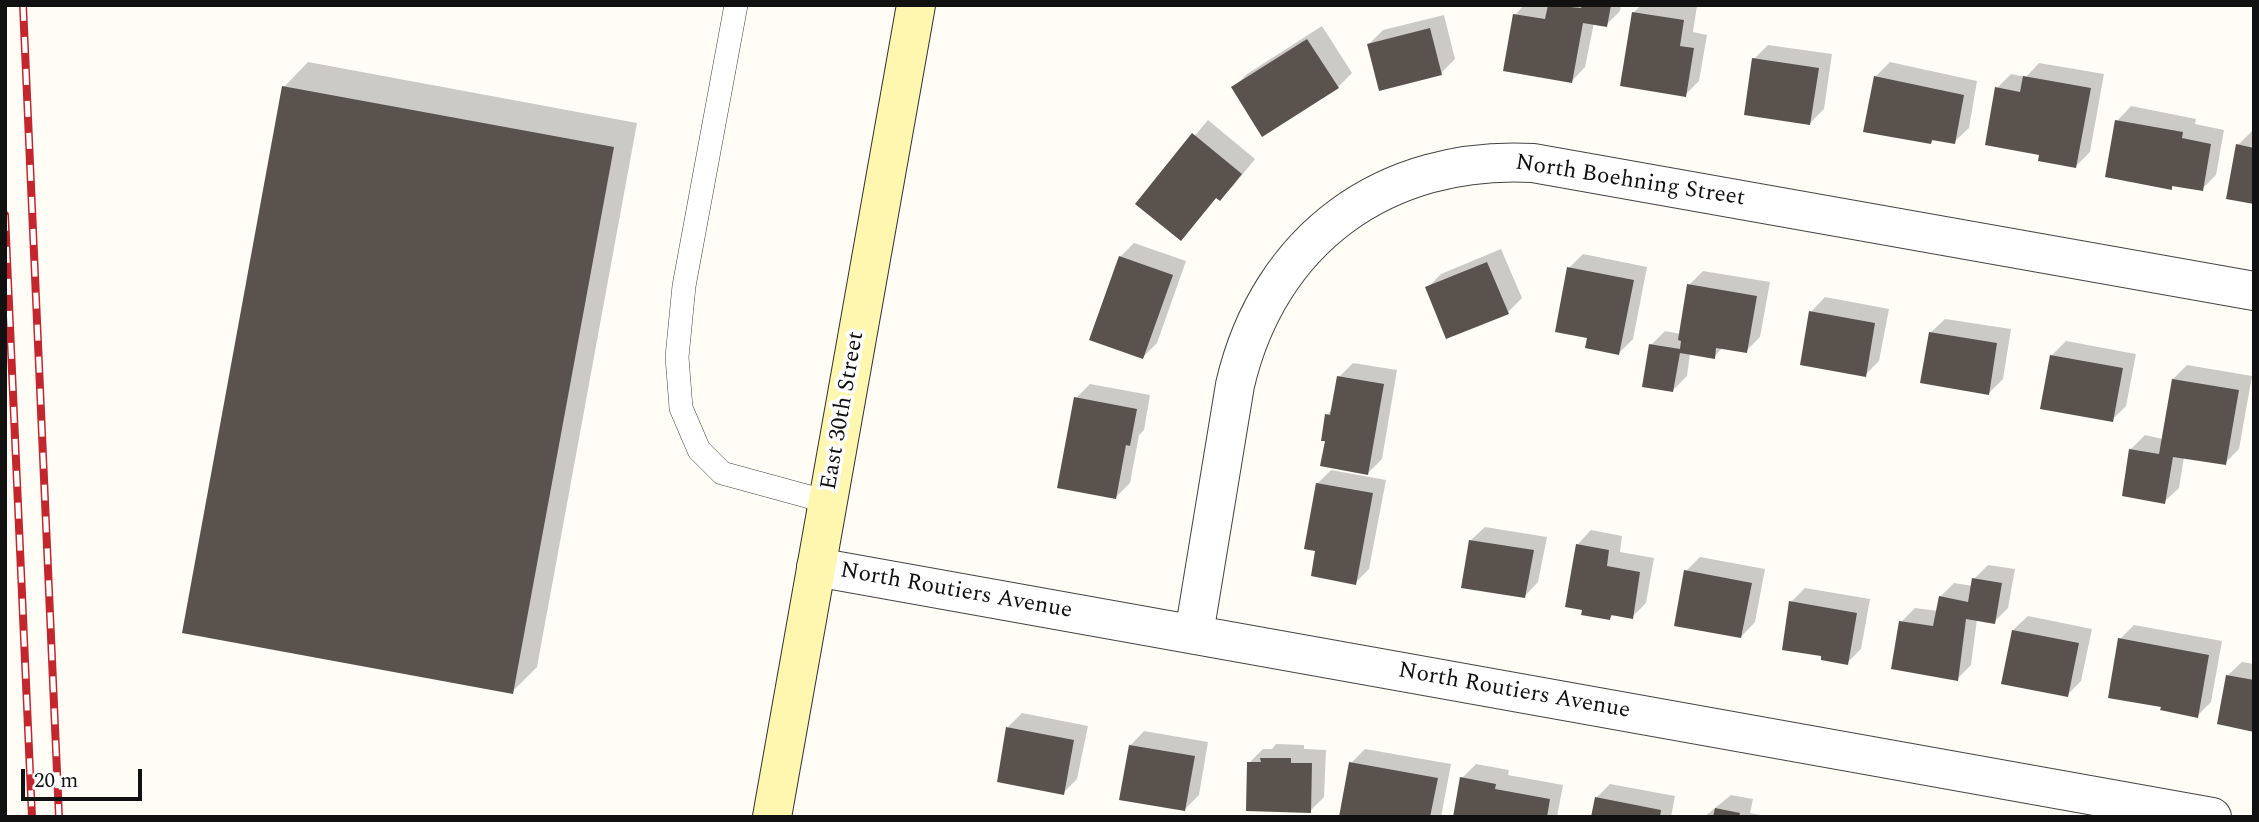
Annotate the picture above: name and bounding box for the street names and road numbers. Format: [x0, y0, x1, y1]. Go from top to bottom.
street label: North Boehning Street [1513, 150, 1747, 214]
street label: East 30th Street [816, 330, 872, 492]
street label: North Routiers Avenue [838, 558, 1074, 626]
street label: North Routiers Avenue [1396, 658, 1632, 726]

